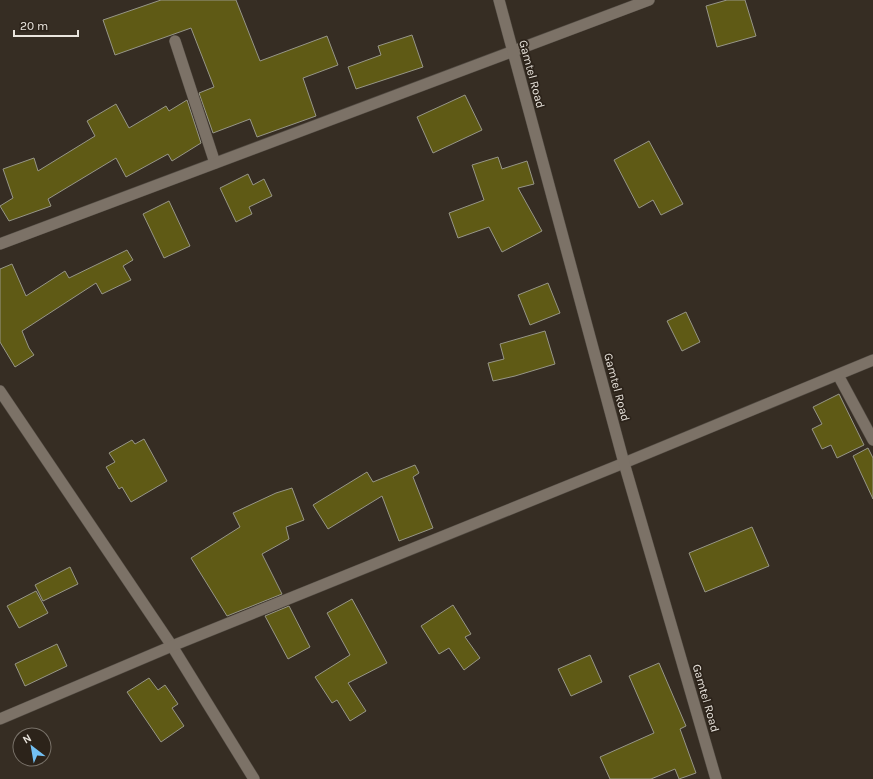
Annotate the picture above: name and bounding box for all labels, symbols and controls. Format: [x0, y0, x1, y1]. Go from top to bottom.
scale bar [14, 12, 78, 38]
text: 20 m [20, 19, 48, 33]
street label: Gamtel Road [516, 38, 548, 110]
street label: Gamtel Road [601, 351, 633, 423]
street label: Gamtel Road [690, 662, 722, 734]
north arrow [12, 727, 52, 767]
text: N [20, 731, 34, 746]

